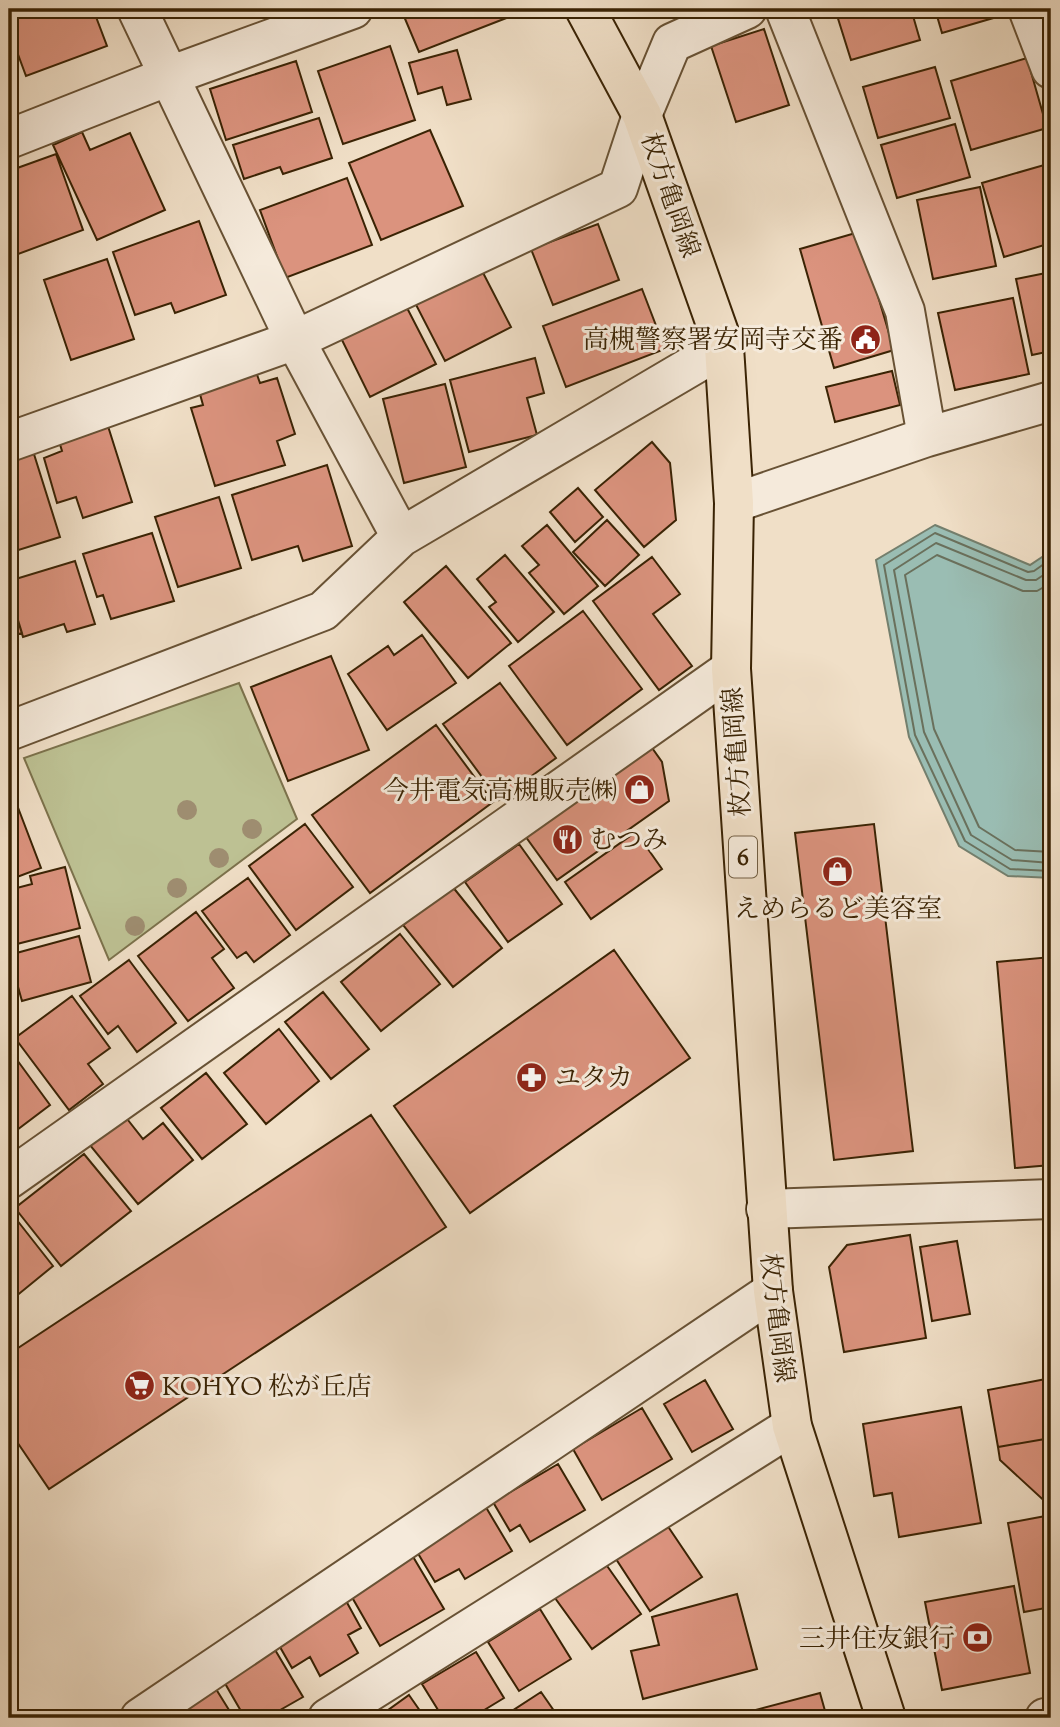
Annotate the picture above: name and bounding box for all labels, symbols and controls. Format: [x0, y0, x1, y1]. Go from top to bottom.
street label: 枚方亀岡線 [630, 128, 707, 263]
public building icon: 高槻警察署安岡寺交番 [849, 322, 883, 356]
place label: 高槻警察署安岡寺交番 [583, 323, 843, 360]
street label: 枚方亀岡線 [716, 686, 761, 818]
shop icon: 今井電気高槻販売㈱ [623, 773, 657, 807]
place label: 今井電気高槻販売㈱ [383, 774, 617, 811]
restaurant icon: むつみ [550, 822, 584, 856]
place label: むつみ [590, 823, 668, 860]
road number: 6 [729, 836, 757, 878]
shop icon: えめらるど美容室 [821, 855, 855, 889]
place label: えめらるど美容室 [734, 892, 942, 929]
pharmacy icon: ユタカ [515, 1060, 549, 1094]
place label: ユタカ [555, 1061, 633, 1098]
street label: 枚方亀岡線 [749, 1252, 802, 1385]
supermarket icon: KOHYO 松が丘店 [122, 1369, 156, 1403]
place label: KOHYO 松が丘店 [162, 1370, 372, 1407]
bank icon: 三井住友銀行 [961, 1621, 995, 1655]
place label: 三井住友銀行 [799, 1622, 955, 1659]

